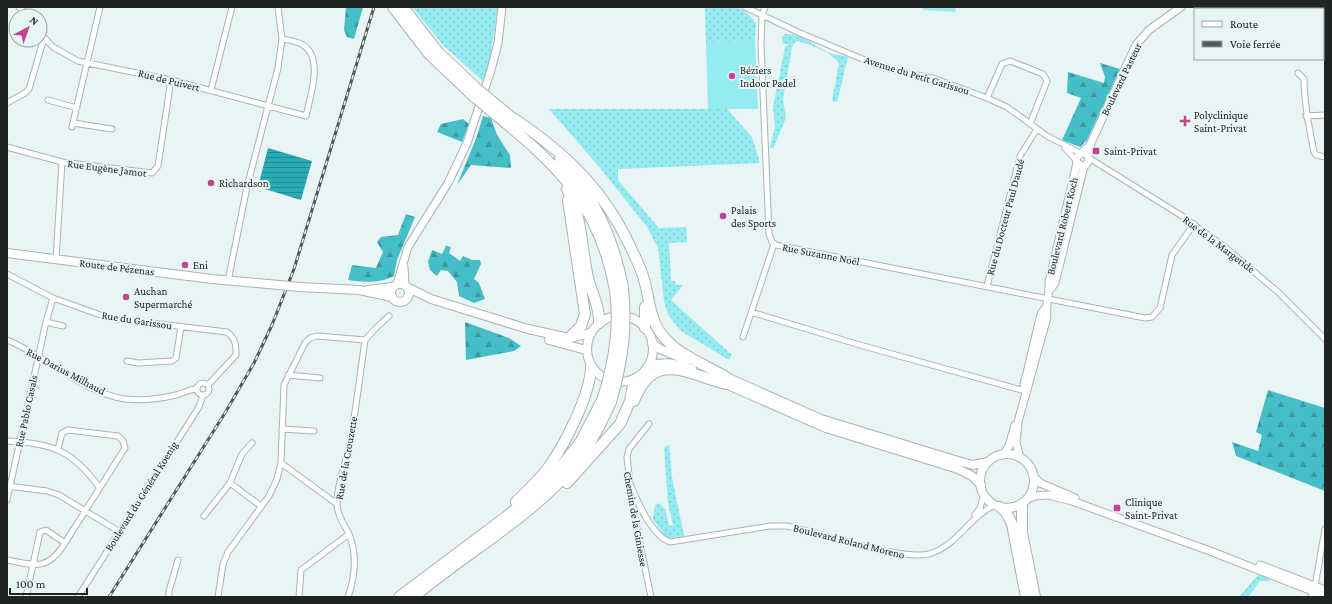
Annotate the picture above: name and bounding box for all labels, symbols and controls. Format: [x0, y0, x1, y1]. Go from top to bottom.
north arrow [8, 8, 48, 48]
legend [1194, 8, 1324, 60]
text: N [28, 13, 42, 28]
text: Route [1230, 17, 1258, 31]
text: Voie ferrée [1230, 37, 1281, 51]
street label: Boulevard Pasteur [1098, 41, 1144, 117]
street label: Avenue du Petit Garissou [863, 53, 971, 97]
place label: Béziers Indoor Padel [740, 64, 796, 89]
street label: Rue de Puivert [137, 67, 201, 94]
marker: Béziers Indoor Padel [727, 71, 737, 81]
place label: Polyclinique Saint-Privat [1194, 109, 1248, 134]
marker: Polyclinique Saint-Privat [1179, 115, 1191, 127]
place label: Saint-Privat [1104, 145, 1157, 157]
marker: Saint-Privat [1091, 146, 1101, 156]
street label: Rue Eugène Jamot [67, 157, 148, 180]
street label: Rue du Docteur Paul Daudé [984, 157, 1026, 277]
street label: Boulevard Robert Koch [1044, 176, 1080, 276]
place label: Richardson [219, 177, 269, 189]
marker: Richardson [206, 178, 216, 188]
place label: Palais des Sports [731, 204, 776, 230]
marker: Palais des Sports [718, 211, 728, 221]
street label: Rue de la Margeride [1180, 213, 1257, 276]
street label: Rue Suzanne Noël [781, 241, 861, 267]
street label: Route de Pézenas [79, 256, 155, 278]
place label: Eni [193, 259, 208, 271]
marker: Eni [180, 260, 190, 270]
place label: Auchan Supermarché [134, 285, 193, 311]
marker: Auchan Supermarché [121, 292, 131, 302]
street label: Rue du Garissou [101, 309, 173, 332]
street label: Rue Darius Milhaud [24, 345, 108, 397]
street label: Rue Pablo Casals [13, 374, 39, 448]
street label: Rue de la Crouzette [333, 415, 359, 501]
street label: Boulevard du Général Koenig [102, 438, 181, 554]
street label: Chemin de la Giniesse [622, 470, 650, 568]
place label: Clinique Saint-Privat [1125, 496, 1178, 521]
marker: Clinique Saint-Privat [1112, 503, 1122, 513]
street label: Boulevard Roland Moreno [792, 521, 906, 561]
scale bar [10, 570, 87, 596]
text: 100 m [16, 577, 46, 591]

